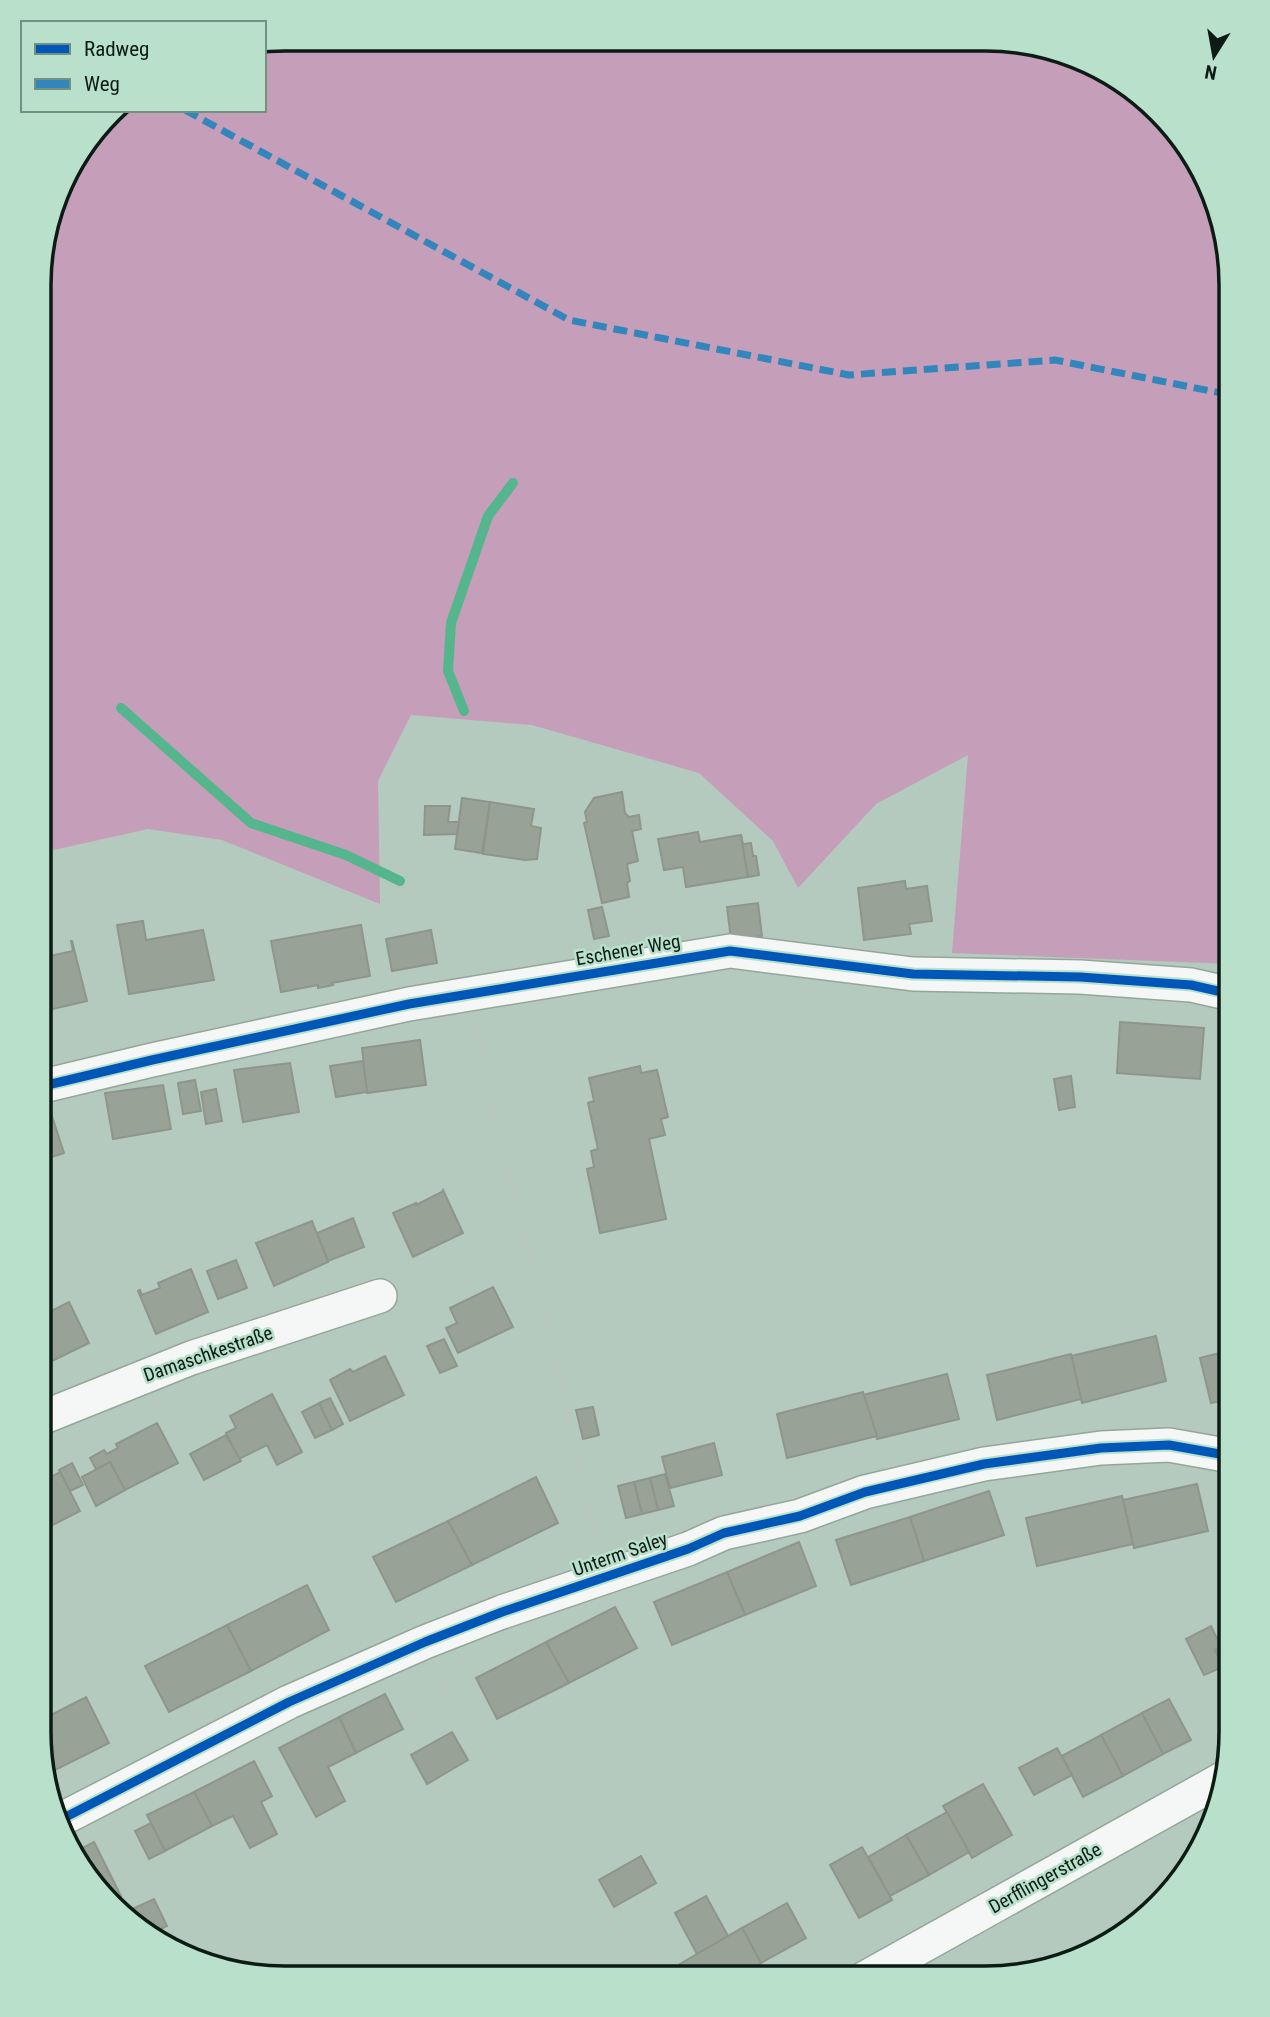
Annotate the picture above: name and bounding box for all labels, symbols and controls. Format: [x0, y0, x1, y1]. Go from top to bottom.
legend [21, 21, 266, 112]
north arrow [1179, 21, 1249, 91]
text: Radweg [84, 37, 149, 61]
text: N [1203, 60, 1219, 85]
text: Weg [84, 72, 120, 96]
street label: Eschener Weg [574, 929, 682, 971]
street label: Damaschkestraße [140, 1321, 276, 1387]
street label: Unterm Saley [570, 1527, 671, 1581]
street label: Derfflingerstraße [985, 1838, 1105, 1918]

